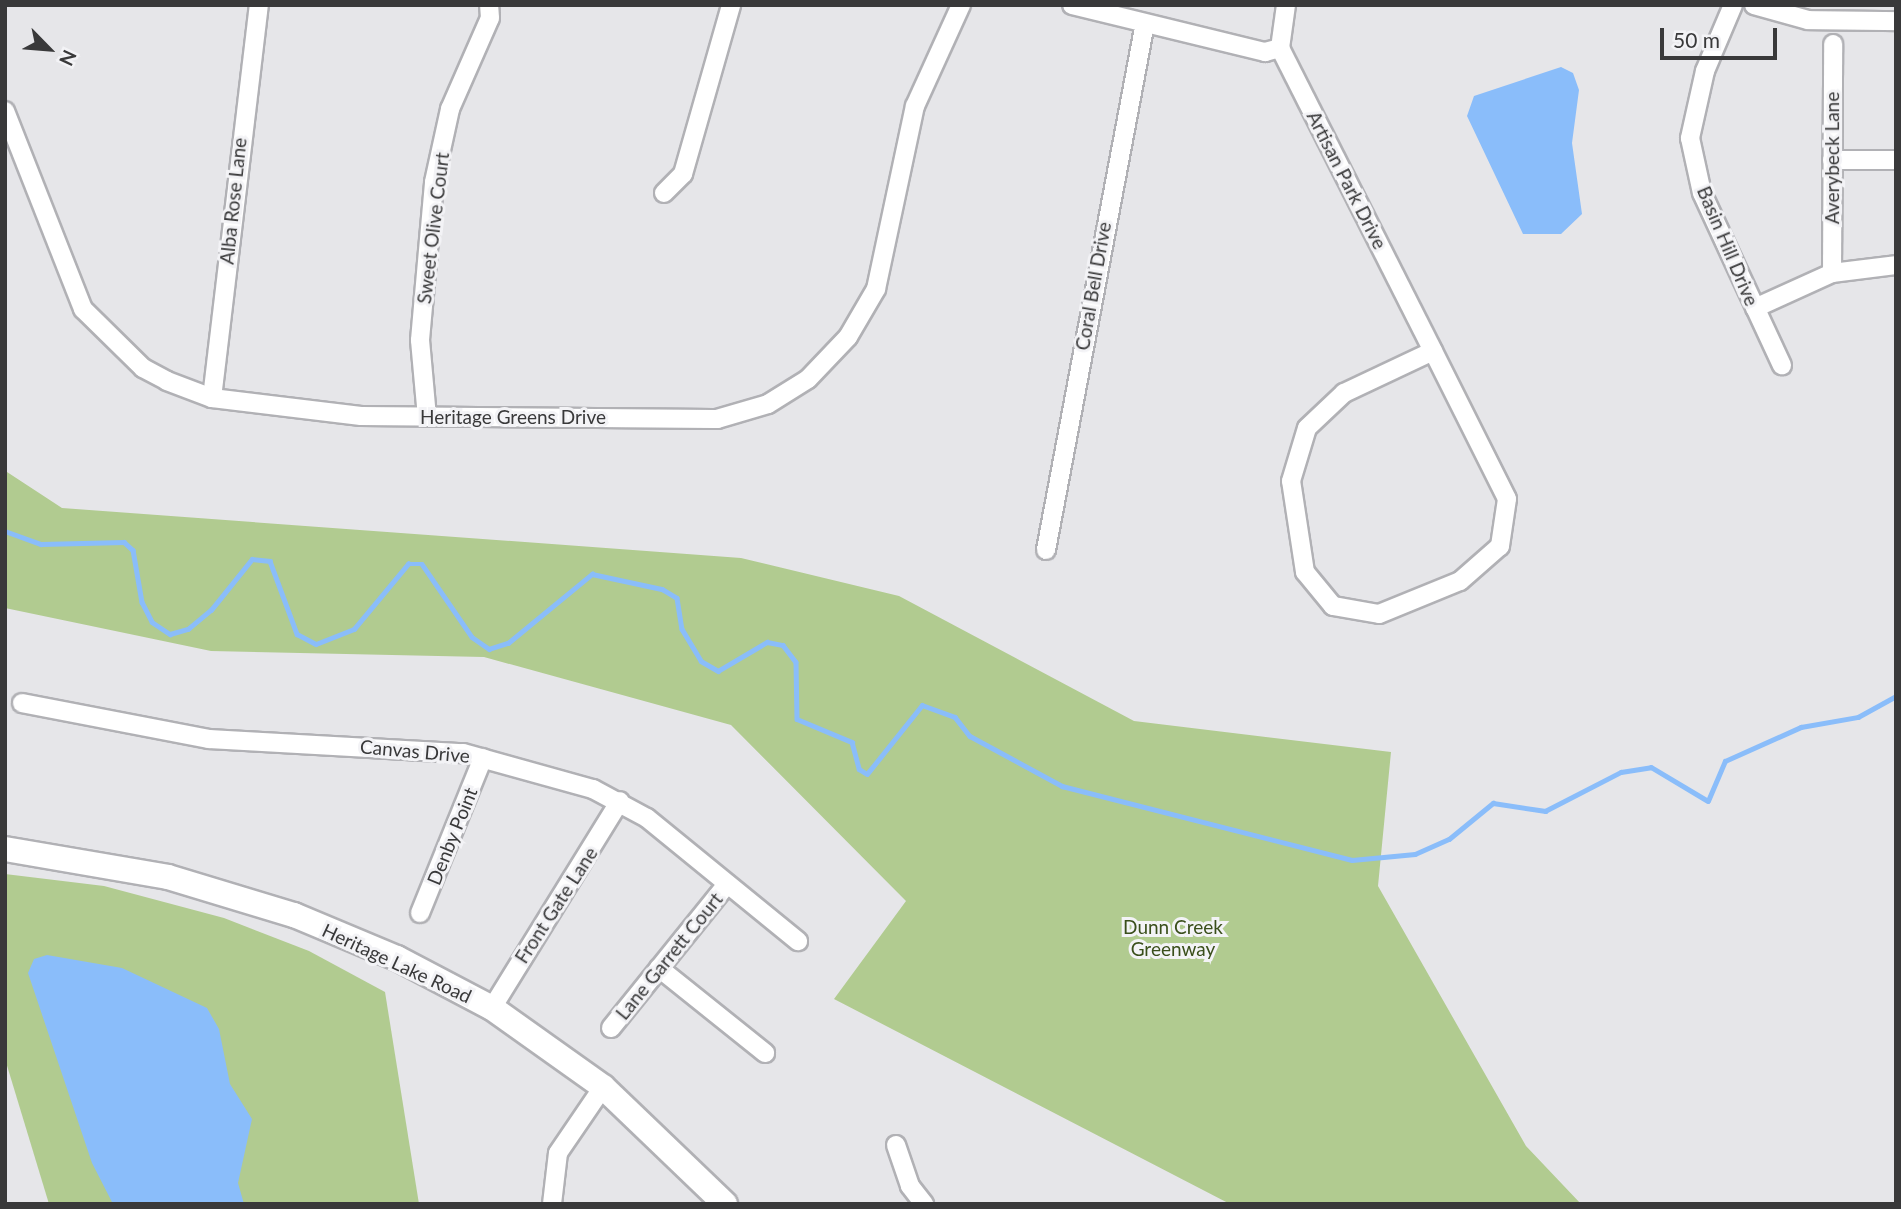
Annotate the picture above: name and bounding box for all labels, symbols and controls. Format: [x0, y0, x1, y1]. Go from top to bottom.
north arrow [14, 14, 84, 84]
scale bar [1663, 14, 1780, 58]
text: 50 m [1673, 27, 1720, 52]
text: N [55, 47, 82, 70]
street label: Averybeck Lane [1821, 92, 1843, 224]
street label: Artisan Park Drive [1302, 107, 1392, 253]
street label: Alba Rose Lane [215, 137, 251, 265]
street label: Sweet Olive Court [412, 151, 454, 305]
street label: Basin Hill Drive [1693, 183, 1763, 309]
street label: Coral Bell Drive [1070, 220, 1116, 352]
street label: Heritage Greens Drive [420, 406, 606, 428]
street label: Canvas Drive [359, 735, 471, 767]
street label: Denby Point [422, 784, 482, 888]
street label: Front Gate Lane [510, 843, 602, 967]
street label: Lane Garrett Court [611, 888, 727, 1024]
park label: Dunn Creek Greenway [1123, 916, 1223, 960]
street label: Heritage Lake Road [319, 918, 475, 1008]

